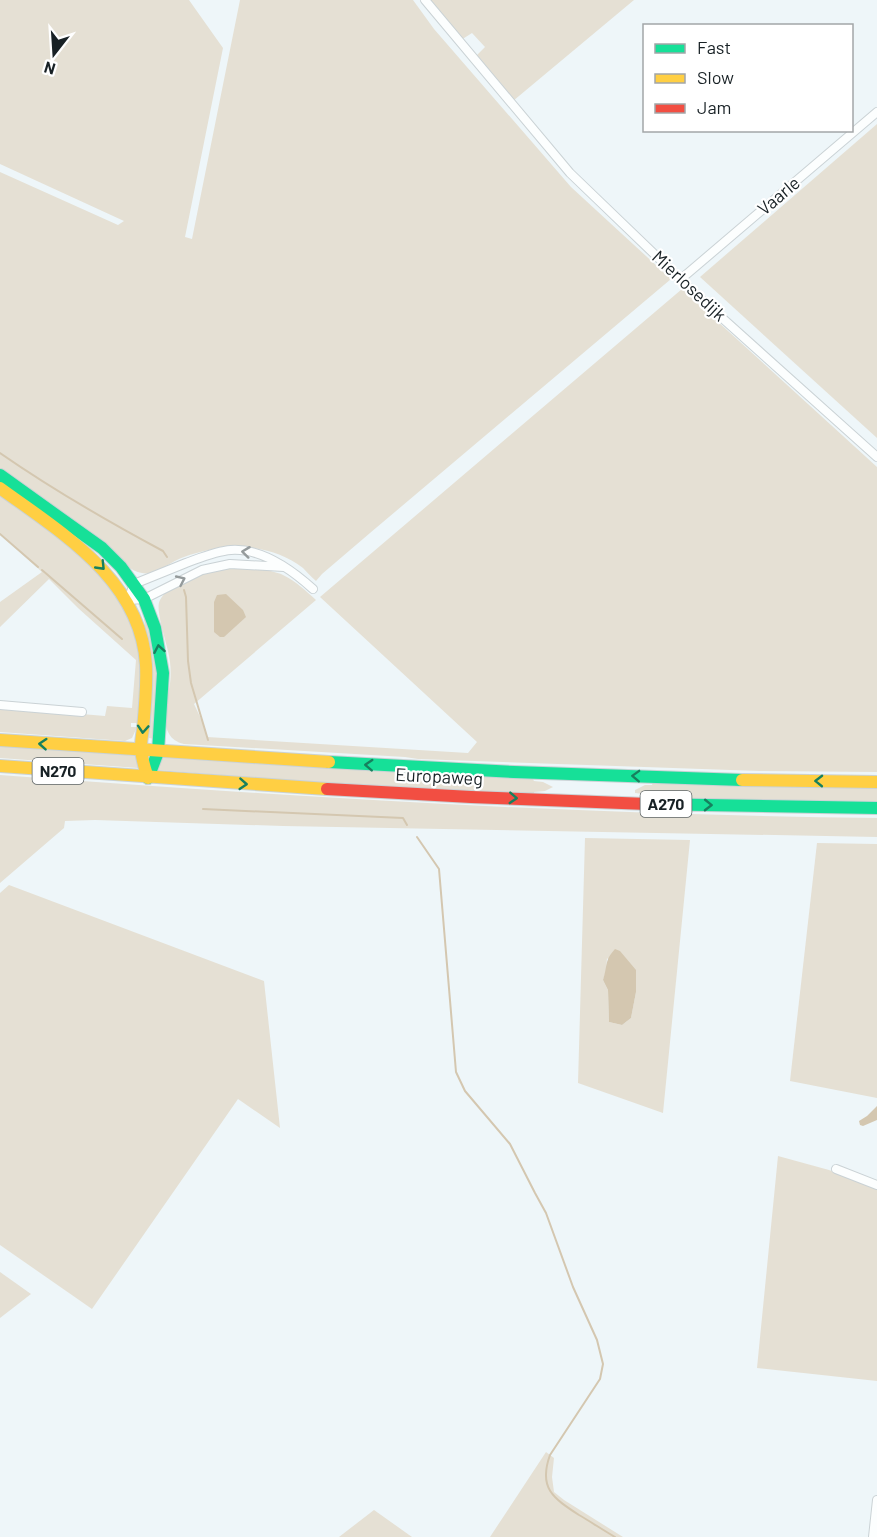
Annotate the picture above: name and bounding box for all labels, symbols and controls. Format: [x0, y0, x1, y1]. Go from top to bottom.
north arrow [24, 24, 84, 84]
legend [643, 24, 853, 132]
text: Fast [697, 36, 731, 58]
text: N [42, 58, 57, 79]
text: Slow [697, 66, 734, 88]
text: Jam [697, 96, 731, 118]
street label: Vaarle [753, 171, 804, 219]
street label: Mierlosedijk [648, 245, 731, 325]
one-way arrow [241, 546, 250, 559]
one-way arrow [93, 559, 104, 570]
one-way arrow [175, 576, 186, 588]
one-way arrow [153, 644, 166, 654]
one-way arrow [136, 724, 149, 733]
one-way arrow [39, 737, 48, 750]
road number: N270 [32, 758, 84, 784]
one-way arrow [365, 759, 374, 772]
street label: Europaweg [395, 763, 483, 789]
one-way arrow [631, 770, 640, 782]
one-way arrow [814, 775, 823, 787]
one-way arrow [239, 778, 248, 791]
road number: A270 [640, 791, 692, 817]
one-way arrow [509, 792, 518, 805]
one-way arrow [703, 799, 712, 811]

